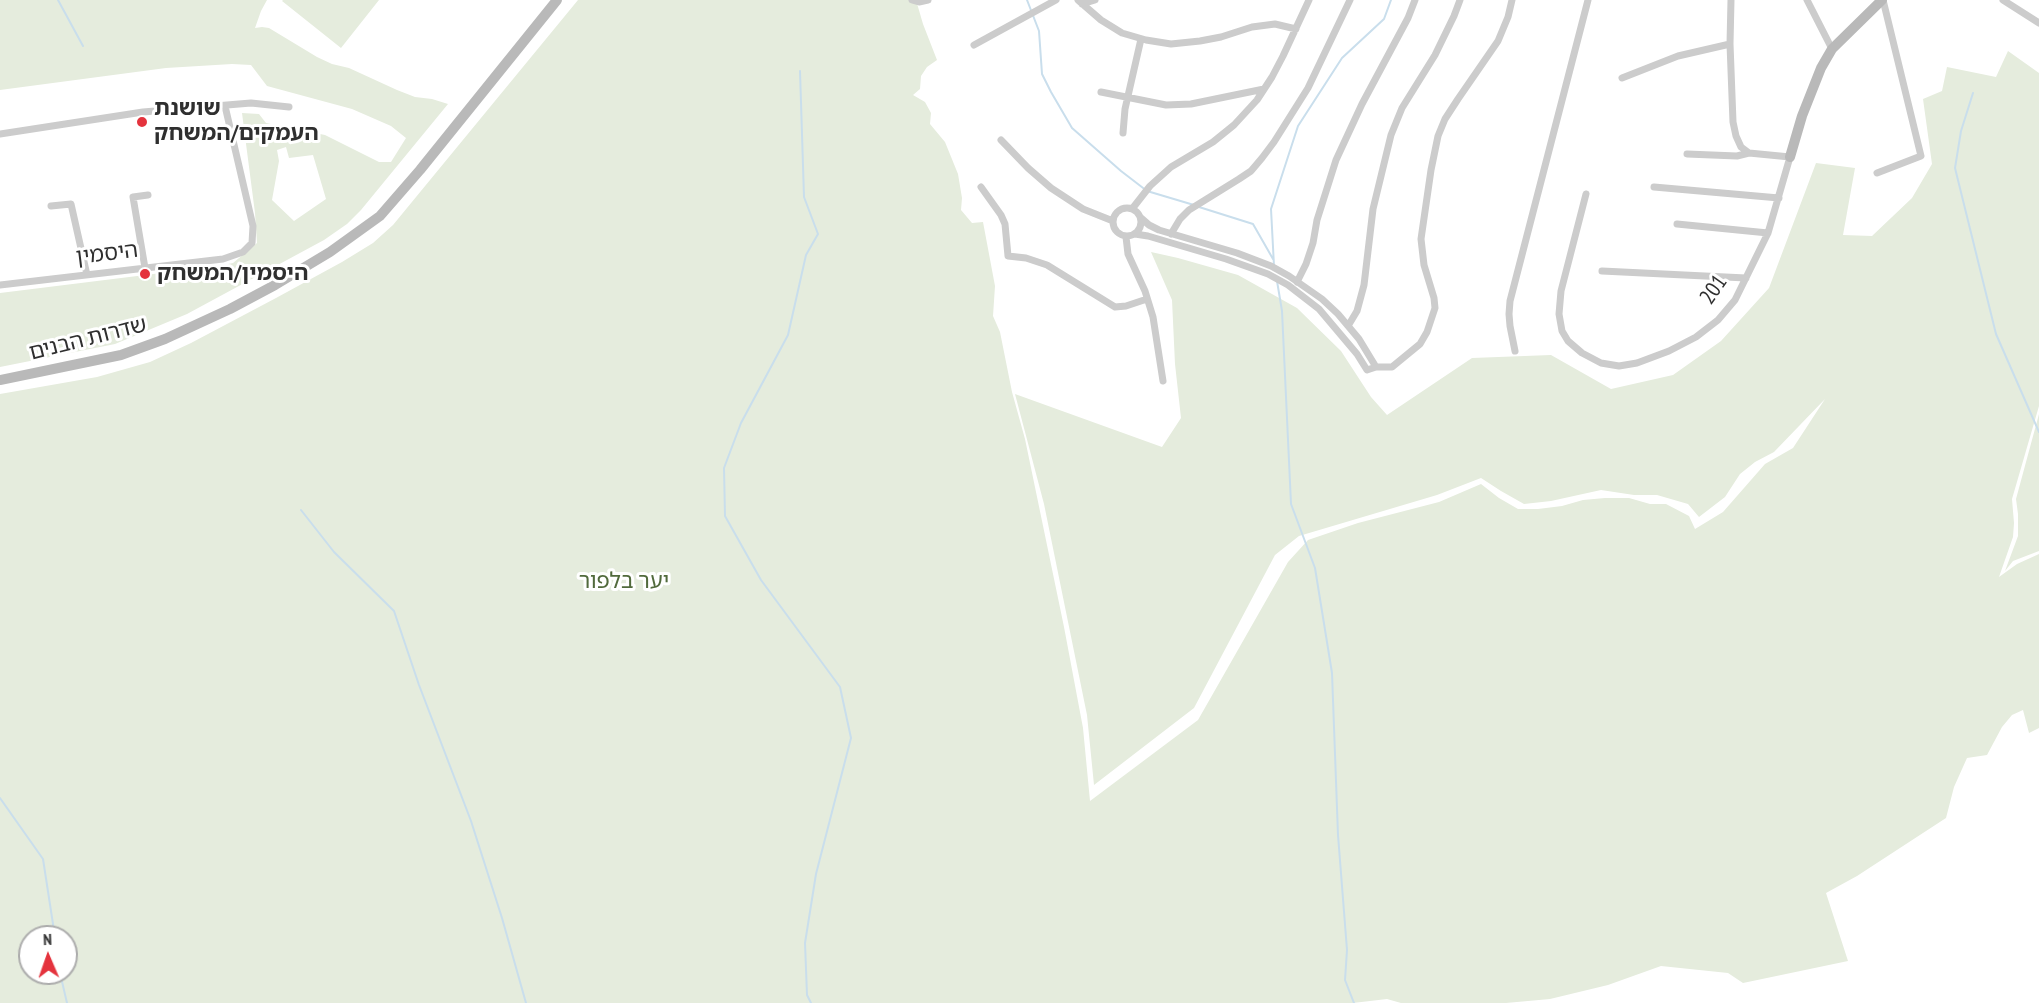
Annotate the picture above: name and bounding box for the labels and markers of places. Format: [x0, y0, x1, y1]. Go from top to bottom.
place label: שושנת העמקים/המשחק [154, 96, 319, 148]
marker: שושנת העמקים/המשחק [135, 115, 149, 129]
place label: היסמין/המשחק [157, 261, 308, 287]
marker: היסמין/המשחק [138, 267, 152, 281]

